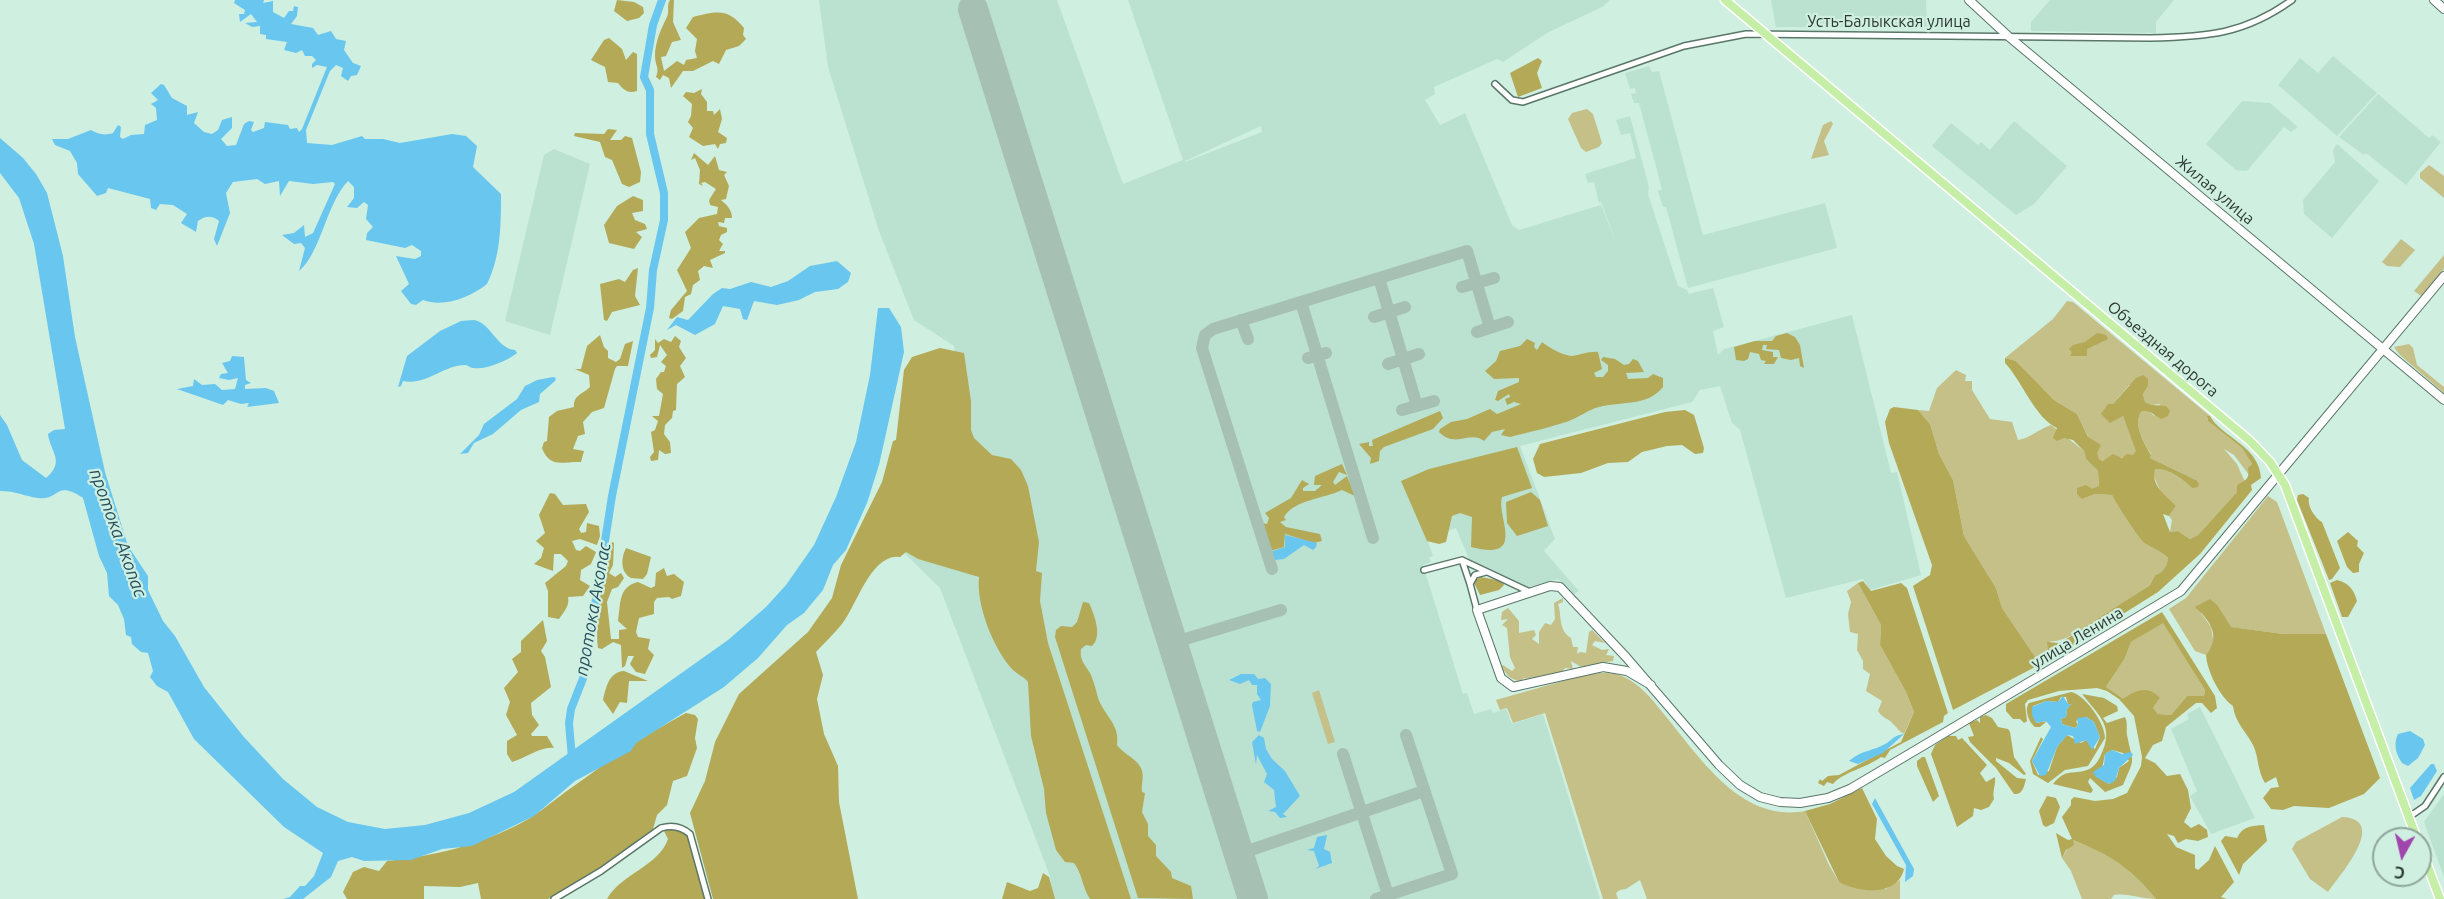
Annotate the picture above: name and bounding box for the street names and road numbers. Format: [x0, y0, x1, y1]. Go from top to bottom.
street label: Усть-Балыкская улица [1807, 12, 1971, 32]
street label: Жилая улица [2172, 151, 2258, 229]
street label: Объездная дорога [2104, 297, 2222, 401]
street label: улица Ленина [2028, 603, 2126, 673]

